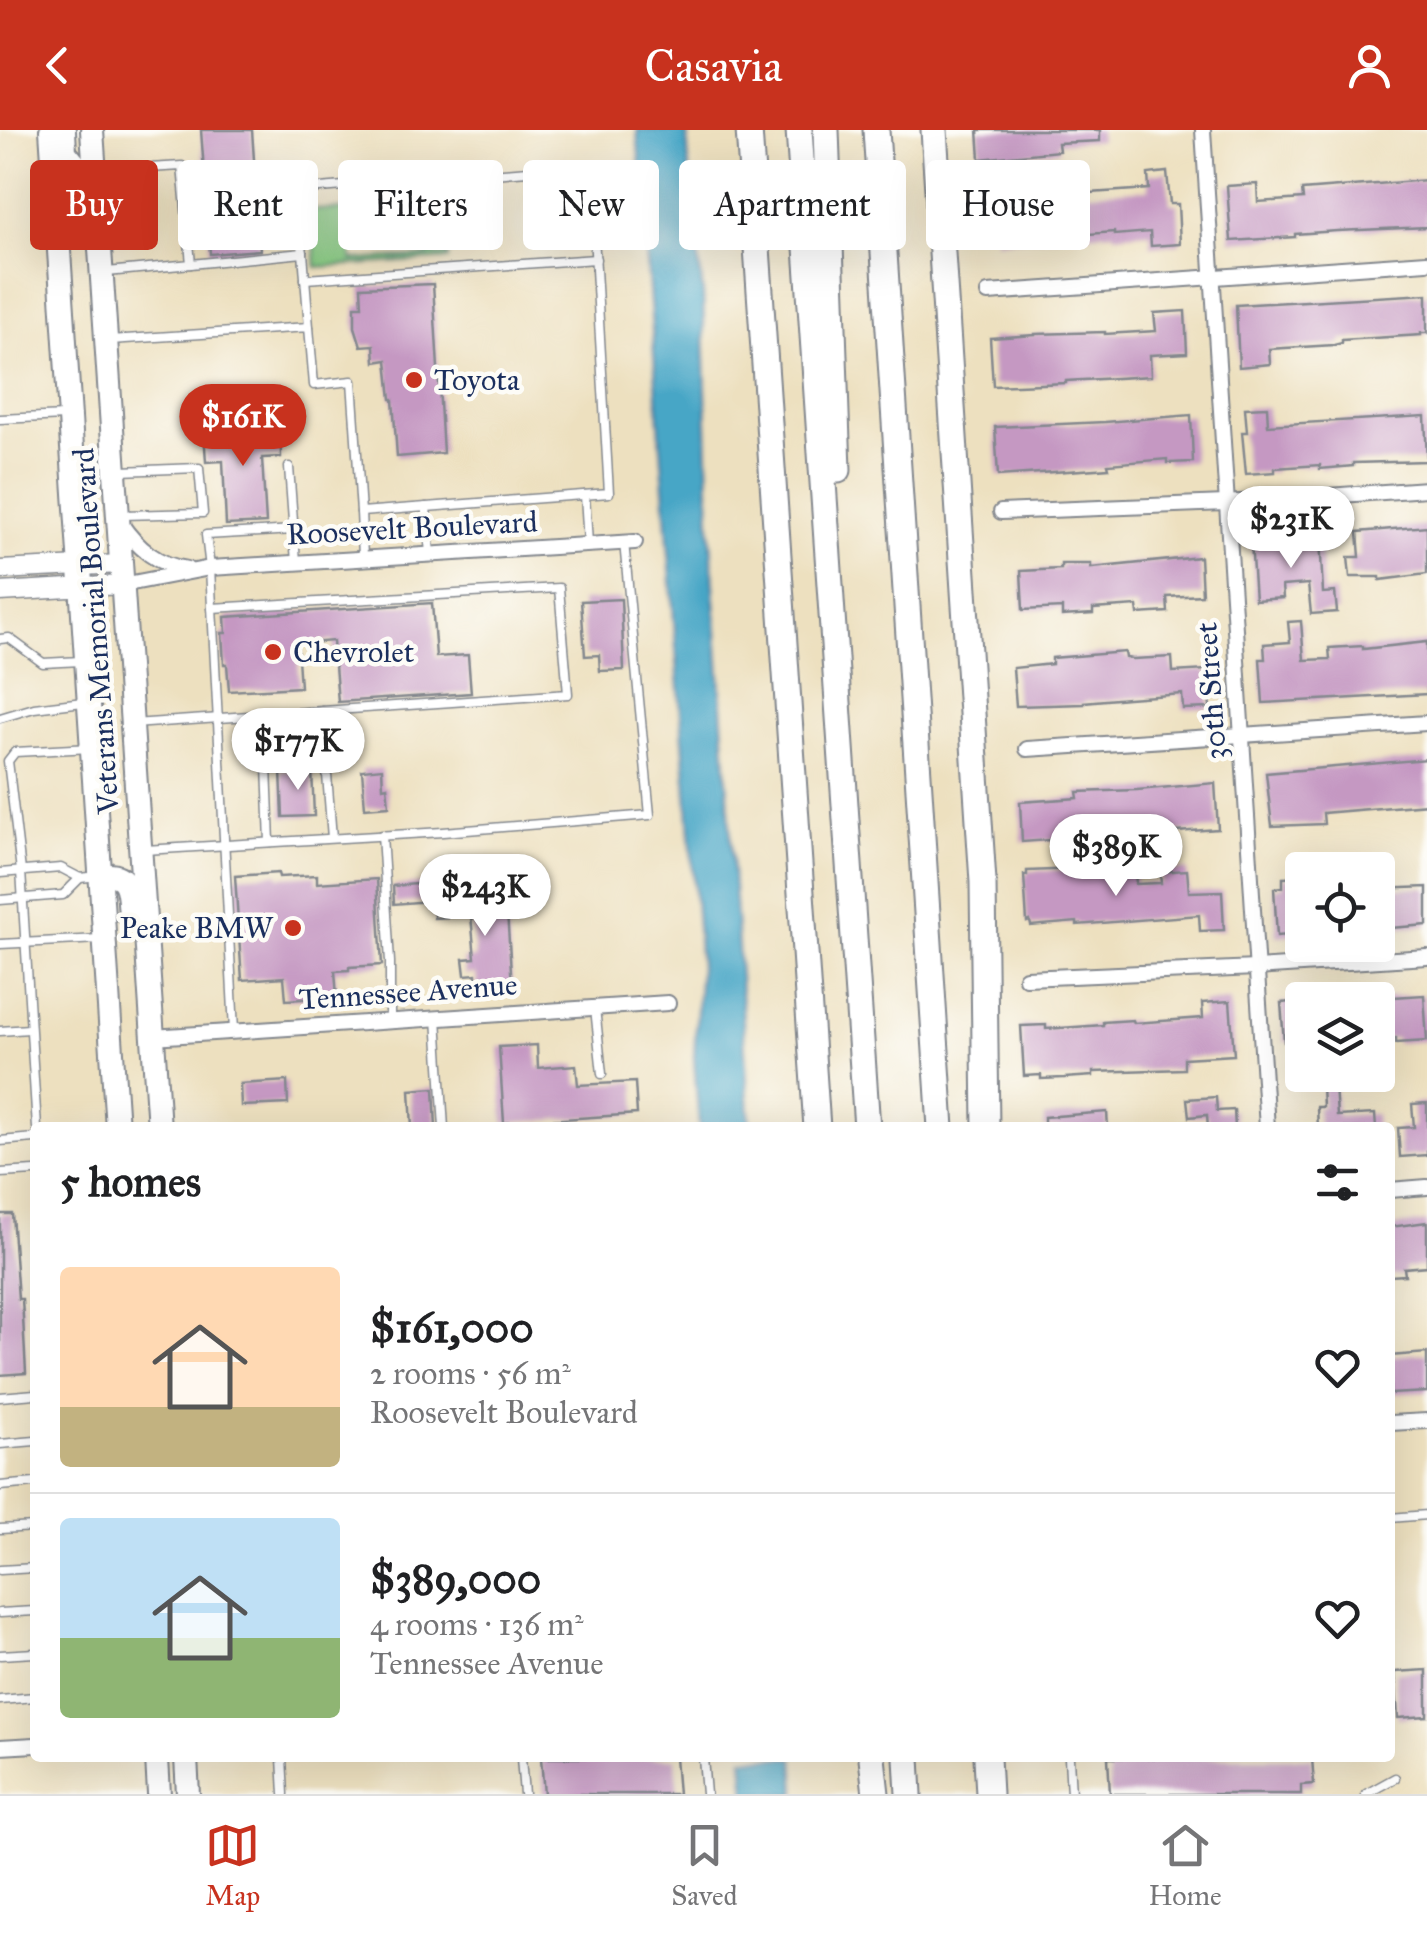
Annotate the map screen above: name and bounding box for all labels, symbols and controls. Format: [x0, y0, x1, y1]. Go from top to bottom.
icon: back [30, 38, 85, 93]
text: Casavia [645, 38, 782, 93]
icon: person [1342, 38, 1397, 93]
chip: Buy [30, 160, 158, 250]
chip: Rent [178, 160, 318, 250]
chip: Filters [338, 160, 503, 250]
chip: New [523, 160, 659, 250]
chip: Apartment [679, 160, 906, 250]
chip: House [926, 160, 1090, 250]
place label: Toyota [434, 362, 520, 398]
marker: Toyota [403, 369, 425, 391]
pin: $161K [173, 384, 313, 469]
text: $161K [201, 397, 285, 436]
street label: Veterans Memorial Boulevard [65, 447, 127, 816]
pin: $231K [1221, 486, 1361, 571]
text: $231K [1249, 499, 1333, 538]
street label: Roosevelt Boulevard [286, 503, 538, 553]
street label: 30th Street [1188, 621, 1234, 761]
place label: Chevrolet [293, 634, 415, 670]
marker: Chevrolet [262, 641, 284, 663]
pin: $177K [228, 708, 368, 793]
text: $177K [254, 721, 342, 760]
pin: $389K [1046, 814, 1186, 899]
text: $389K [1072, 827, 1160, 866]
map controls [1285, 852, 1395, 1092]
button: locate [1285, 852, 1395, 962]
pin: $243K [415, 854, 555, 939]
text: $243K [441, 867, 529, 906]
place label: Peake BMW [120, 910, 275, 946]
marker: Peake BMW [282, 917, 304, 939]
street label: Tennessee Avenue [298, 966, 518, 1018]
button: layers [1285, 982, 1395, 1092]
icon: filters [1310, 1155, 1365, 1210]
text: 5 homes [60, 1156, 201, 1208]
text: $161,000 [370, 1302, 534, 1354]
icon: home [140, 1307, 260, 1427]
icon: heart [1310, 1340, 1365, 1395]
text: 2 rooms · 56 m² [370, 1354, 571, 1393]
text: Roosevelt Boulevard [370, 1393, 638, 1432]
text: $389,000 [370, 1553, 541, 1605]
icon: home [140, 1558, 260, 1678]
icon: heart [1310, 1591, 1365, 1646]
text: 4 rooms · 136 m² [370, 1605, 583, 1644]
text: Tennessee Avenue [370, 1644, 604, 1683]
tab: Map [205, 1818, 260, 1913]
tab: Saved [671, 1818, 738, 1913]
tab: Home [1148, 1818, 1222, 1913]

